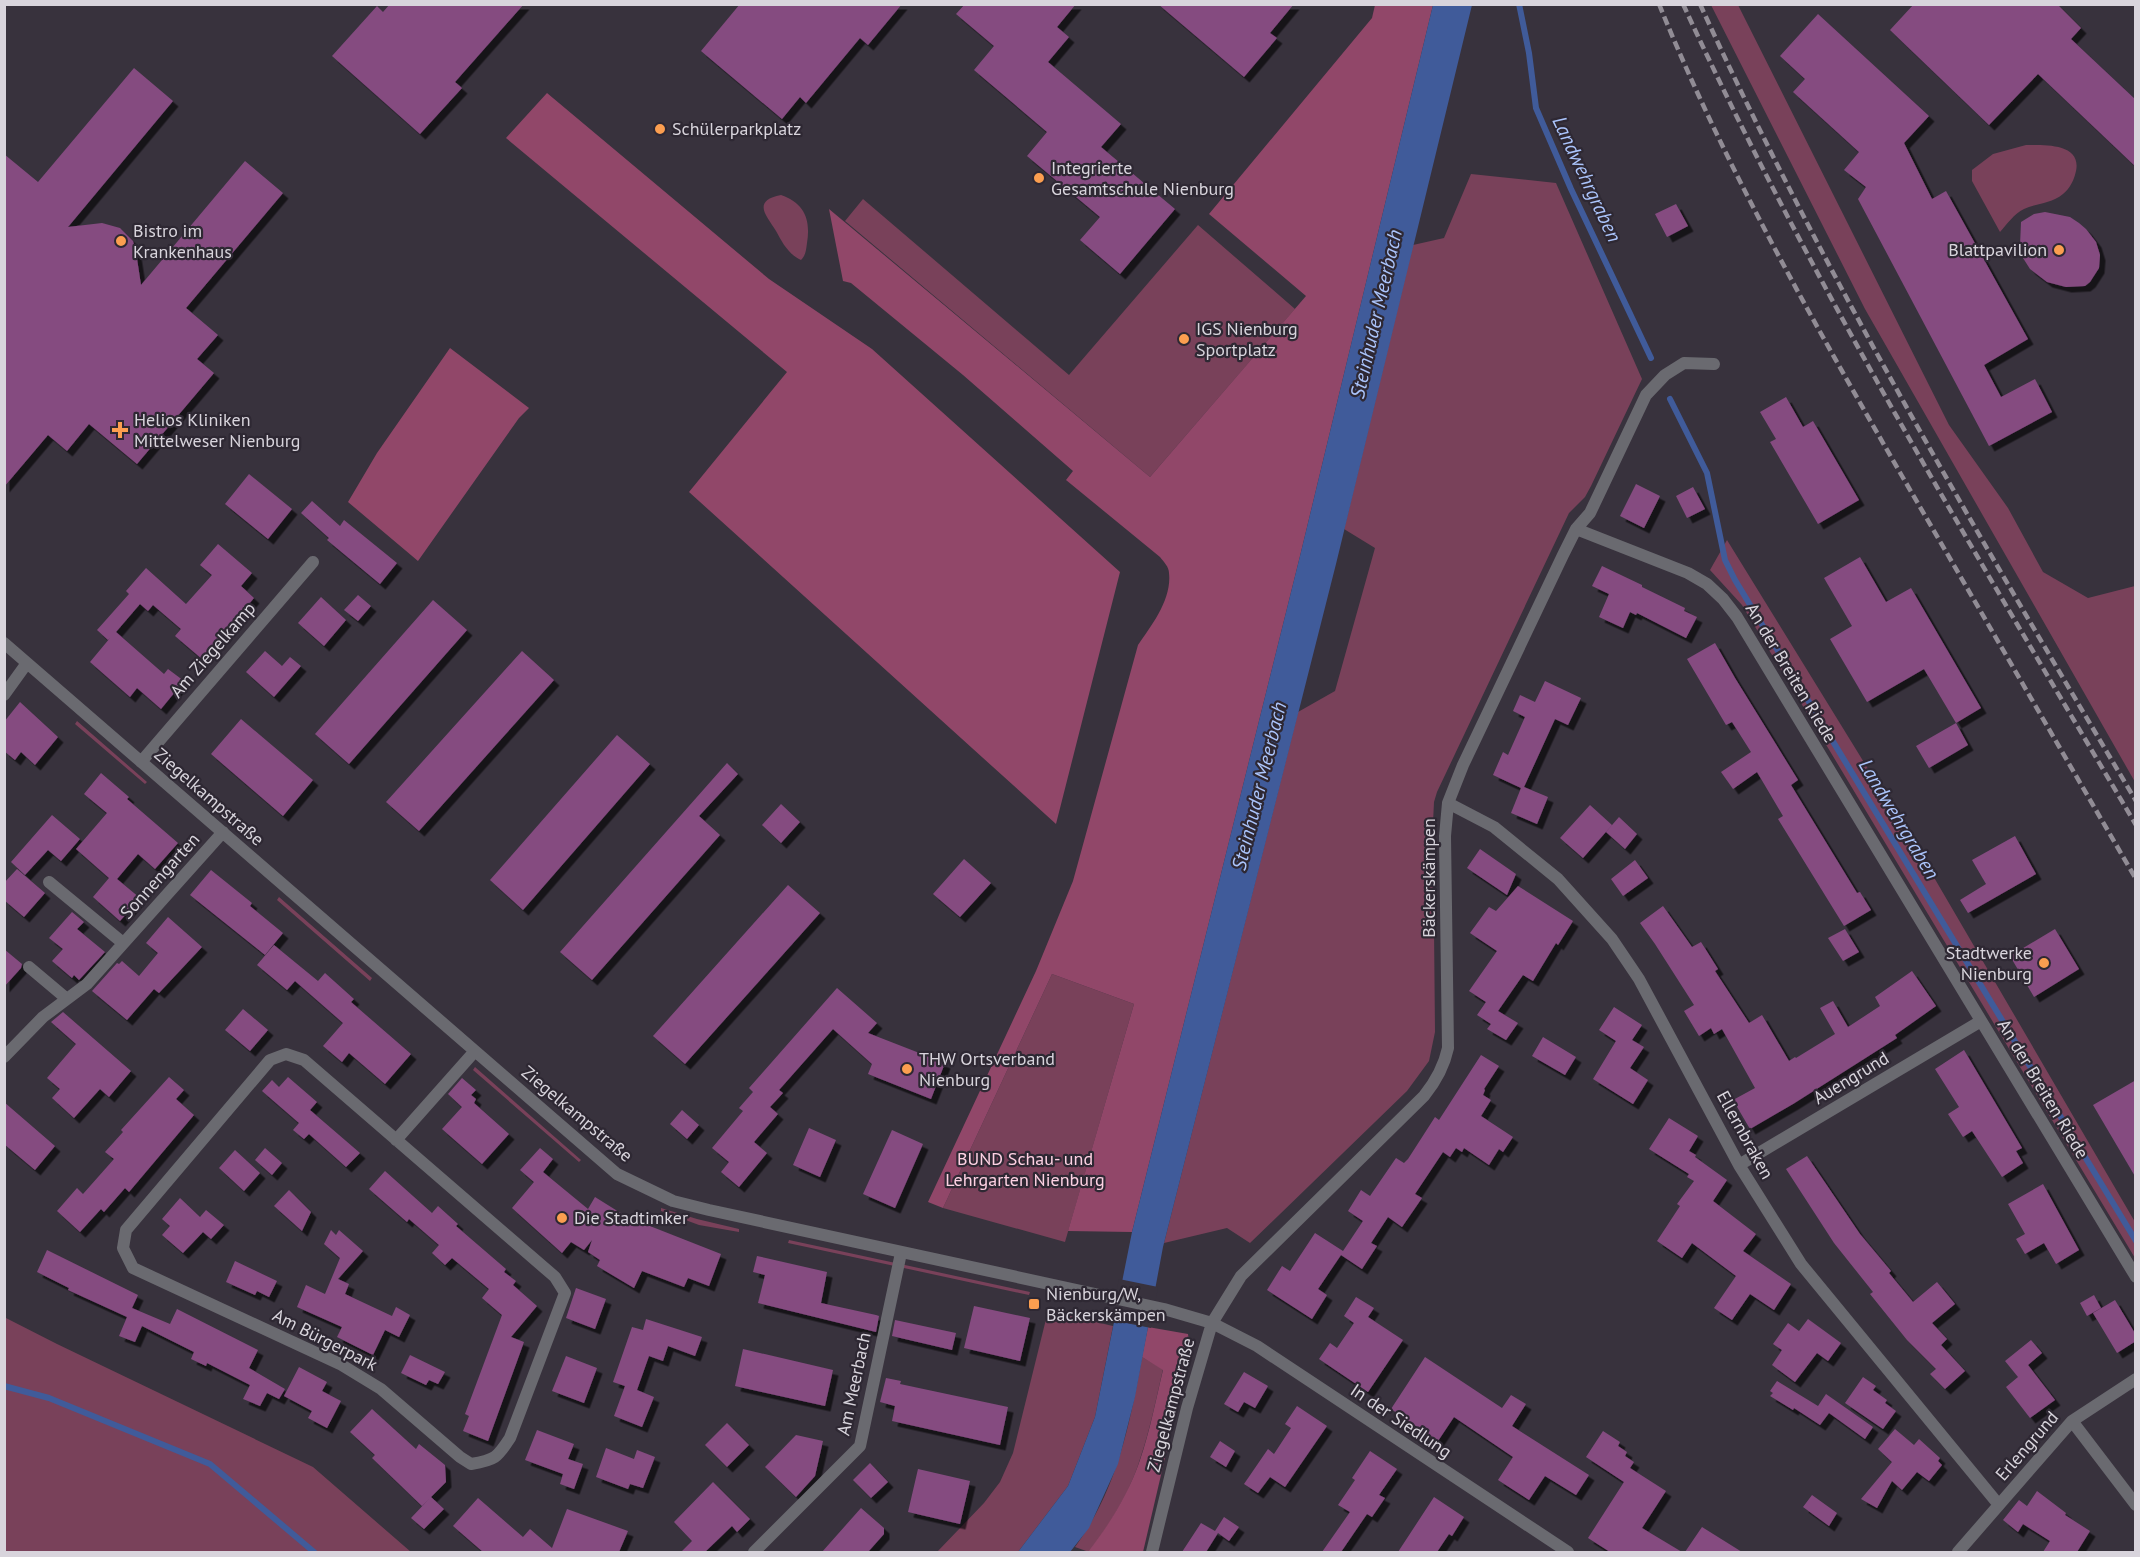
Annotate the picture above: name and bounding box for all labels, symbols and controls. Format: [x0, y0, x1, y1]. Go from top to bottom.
water label: Landwehrgraben [1546, 112, 1628, 246]
place label: Schülerparkplatz [672, 117, 801, 140]
marker: Schülerparkplatz [653, 122, 667, 136]
place label: Integrierte Gesamtschule Nienburg [1051, 156, 1234, 200]
marker: Integrierte Gesamtschule Nienburg [1032, 171, 1046, 185]
place label: Bistro im Krankenhaus [133, 219, 232, 263]
water label: Steinhuder Meerbach [1344, 227, 1408, 401]
marker: Bistro im Krankenhaus [114, 234, 128, 248]
place label: Blattpavilion [1948, 238, 2047, 261]
marker: Blattpavilion [2052, 243, 2066, 257]
place label: IGS Nienburg Sportplatz [1196, 317, 1298, 361]
marker: IGS Nienburg Sportplatz [1177, 332, 1191, 346]
place label: Helios Kliniken Mittelweser Nienburg [134, 408, 300, 452]
marker: Helios Kliniken Mittelweser Nienburg [111, 421, 129, 439]
street label: Am Ziegelkamp [165, 597, 260, 702]
street label: An der Breiten Riede [1741, 599, 1842, 747]
water label: Steinhuder Meerbach [1226, 699, 1292, 873]
street label: Ziegelkampstraße [150, 743, 269, 851]
water label: Landwehrgraben [1853, 754, 1945, 884]
street label: Bäckerskämpen [1417, 818, 1440, 938]
street label: Sonnengarten [115, 828, 204, 924]
place label: Stadtwerke Nienburg [1946, 941, 2032, 985]
marker: Stadtwerke Nienburg [2037, 956, 2051, 970]
street label: An der Breiten Riede [1993, 1015, 2094, 1163]
street label: Auengrund [1809, 1046, 1893, 1109]
place label: THW Ortsverband Nienburg [919, 1047, 1055, 1091]
street label: Ziegelkampstraße [517, 1060, 638, 1167]
marker: THW Ortsverband Nienburg [900, 1062, 914, 1076]
street label: Ellernbraken [1712, 1087, 1779, 1183]
park label: BUND Schau- und Lehrgarten Nienburg [945, 1147, 1105, 1191]
place label: Die Stadtimker [574, 1206, 688, 1229]
marker: Die Stadtimker [555, 1211, 569, 1225]
place label: Nienburg/W, Bäckerskämpen [1046, 1282, 1166, 1326]
marker: Nienburg/W, Bäckerskämpen [1027, 1297, 1041, 1311]
street label: Am Bürgerpark [269, 1303, 382, 1376]
street label: Am Meerbach [831, 1330, 876, 1438]
street label: Ziegelkampstraße [1142, 1335, 1199, 1475]
street label: In der Siedlung [1346, 1378, 1456, 1463]
street label: Erlengrund [1990, 1406, 2063, 1485]

